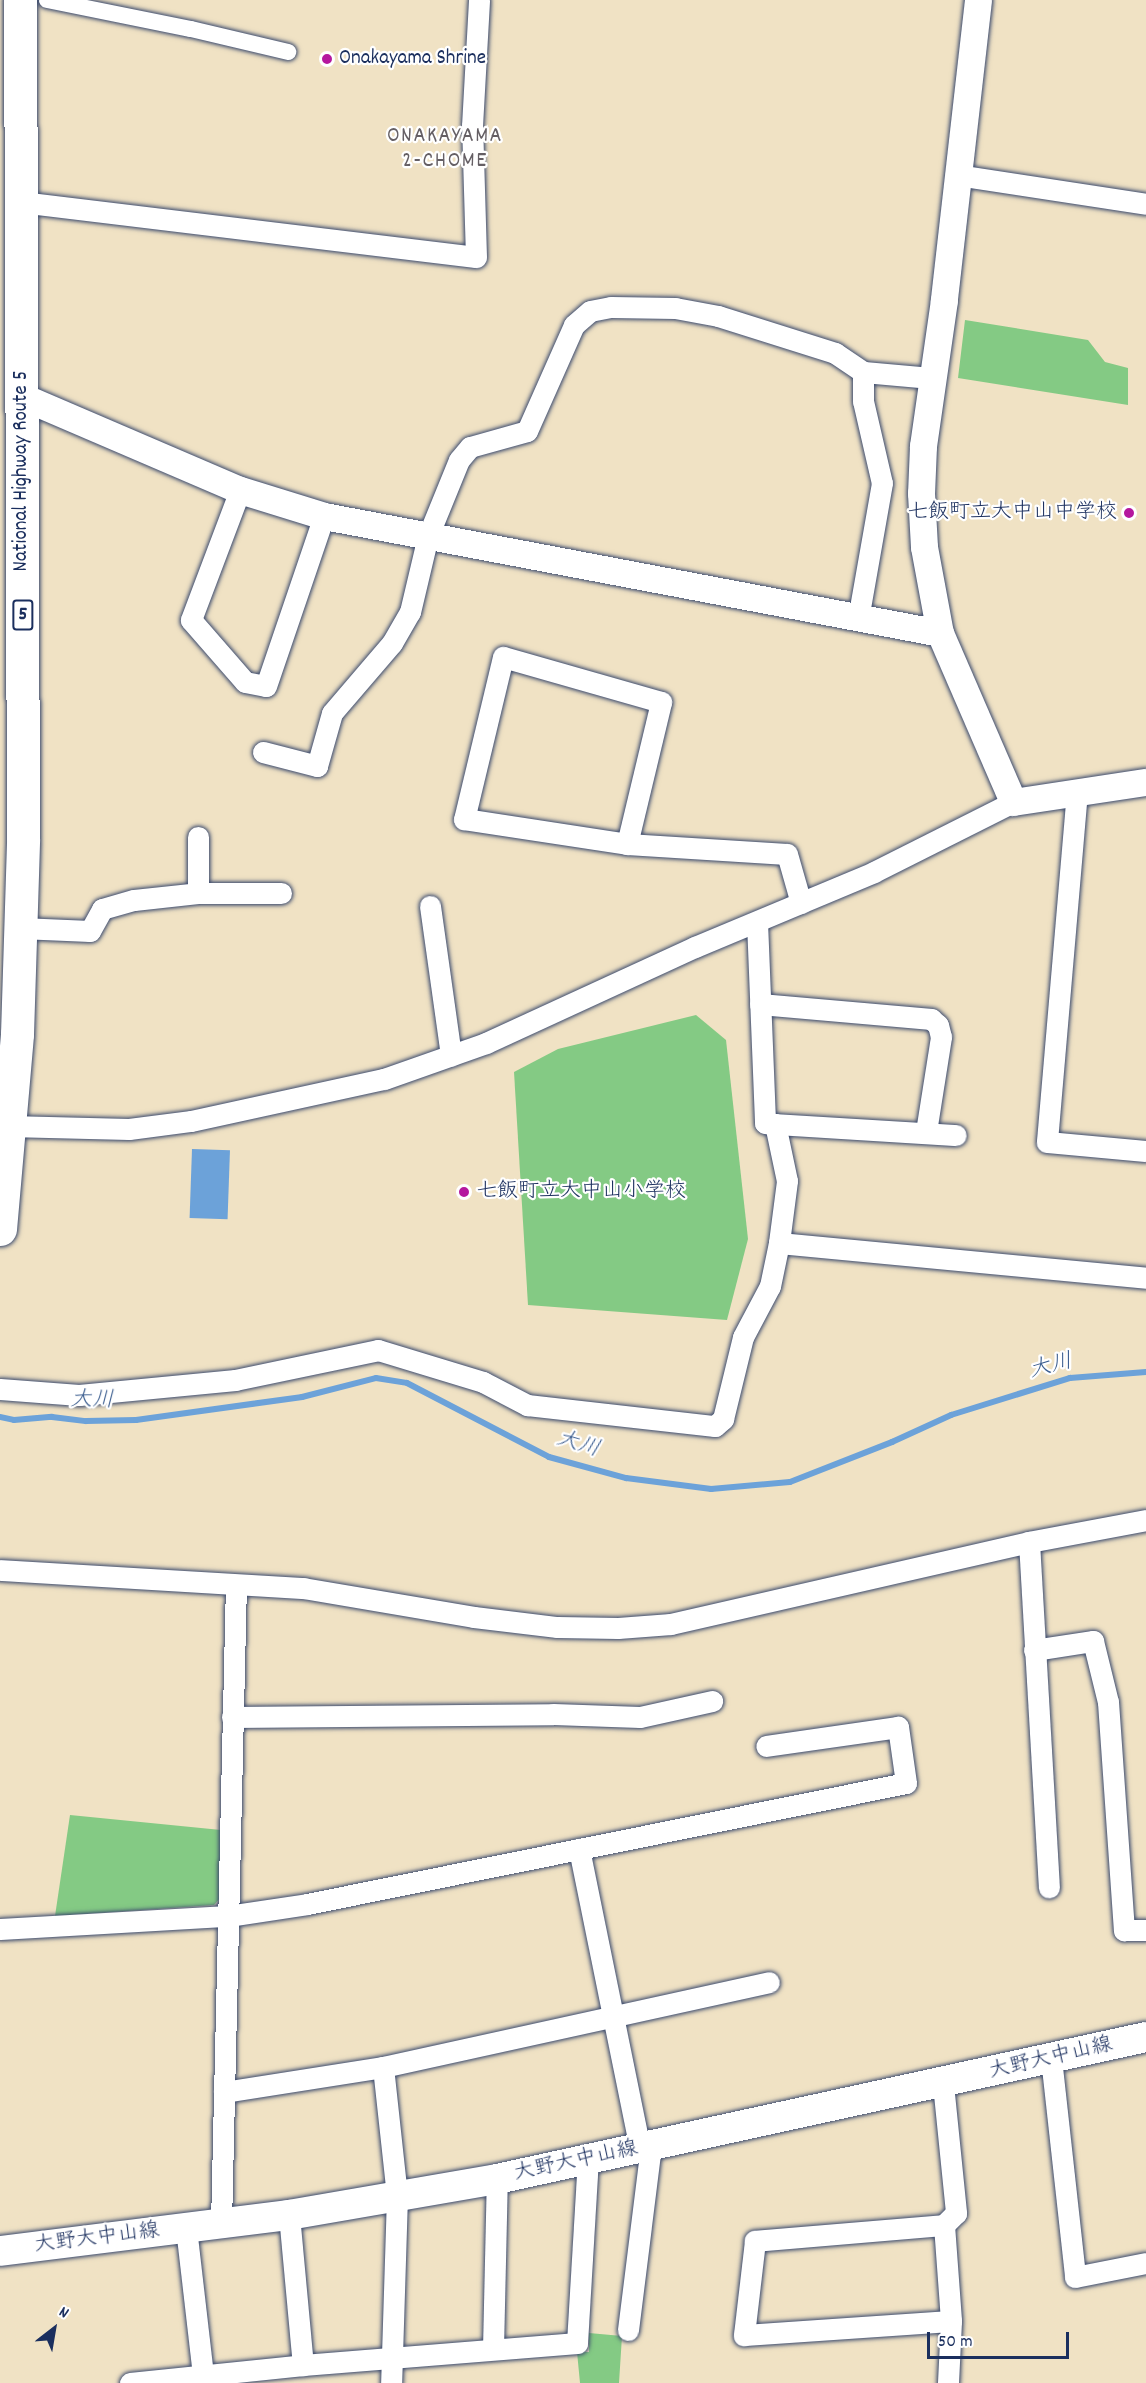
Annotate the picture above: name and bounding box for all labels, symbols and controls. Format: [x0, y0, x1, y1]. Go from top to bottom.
place label: Onakayama Shrine [339, 46, 486, 72]
marker: Onakayama Shrine [320, 52, 334, 66]
district label: ONAKAYAMA 2-CHOME [387, 123, 503, 174]
street label: National Highway Route 5 [9, 371, 35, 571]
place label: 七飯町立大中山中学校 [907, 500, 1117, 526]
marker: 七飯町立大中山中学校 [1122, 506, 1136, 520]
road number: 5 [11, 598, 35, 632]
place label: 七飯町立大中山小学校 [476, 1179, 686, 1205]
marker: 七飯町立大中山小学校 [457, 1185, 471, 1199]
water label: 大川 [1026, 1349, 1076, 1385]
water label: 大川 [70, 1387, 114, 1415]
water label: 大川 [553, 1426, 603, 1464]
street label: 大野大中山線 [987, 2033, 1115, 2085]
street label: 大野大中山線 [512, 2137, 640, 2187]
street label: 大野大中山線 [33, 2219, 161, 2259]
north arrow [24, 2299, 84, 2359]
text: N [54, 2301, 73, 2325]
scale bar [930, 2320, 1072, 2358]
text: 50 m [938, 2330, 973, 2355]

